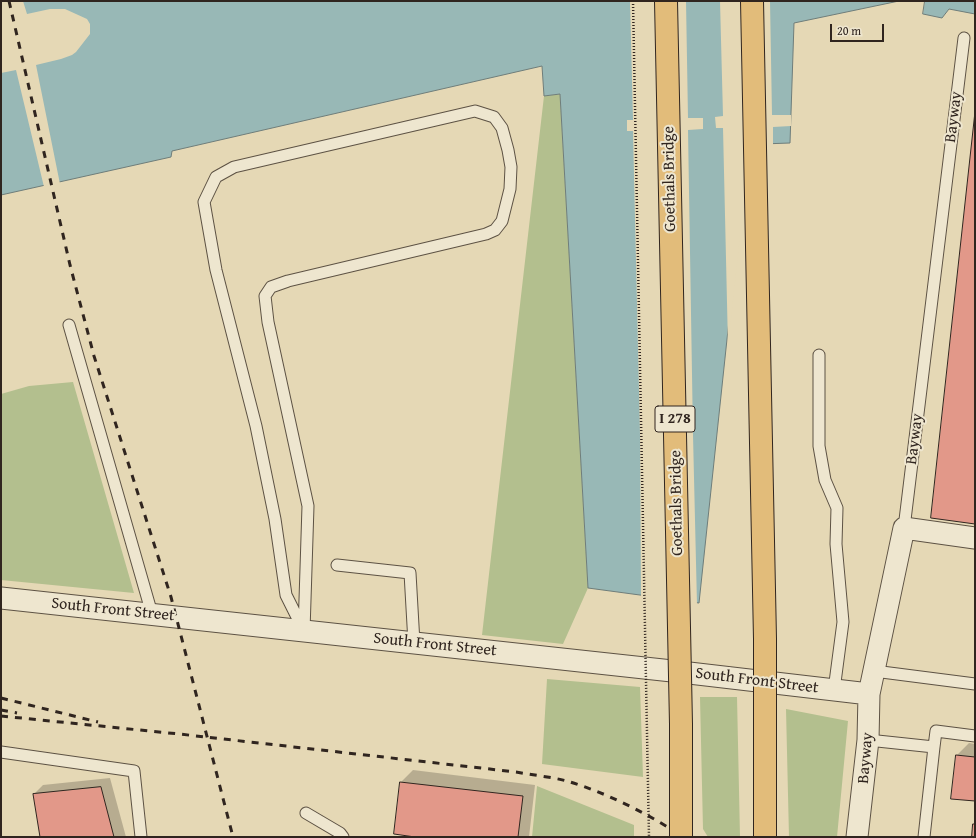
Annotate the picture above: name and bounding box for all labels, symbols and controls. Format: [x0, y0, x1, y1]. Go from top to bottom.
scale bar [832, 16, 886, 42]
text: 20 m [837, 22, 861, 39]
street label: Bayway [941, 90, 967, 144]
street label: Goethals Bridge [659, 126, 681, 232]
road number: I 278 [655, 406, 695, 432]
street label: Bayway [902, 412, 928, 466]
street label: Goethals Bridge [666, 450, 688, 556]
street label: South Front Street [50, 594, 176, 626]
street label: South Front Street [372, 629, 498, 661]
street label: South Front Street [694, 664, 820, 698]
street label: Bayway [854, 732, 878, 784]

